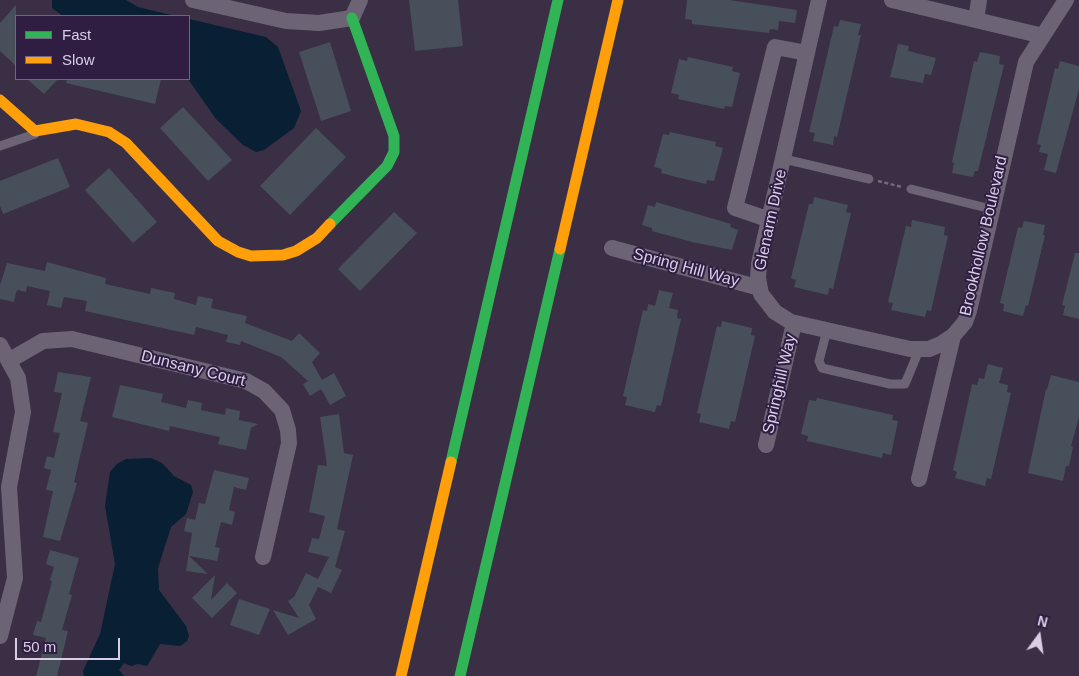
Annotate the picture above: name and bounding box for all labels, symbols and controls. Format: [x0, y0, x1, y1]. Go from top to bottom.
legend [15, 15, 190, 80]
text: Fast [62, 26, 91, 43]
text: Slow [62, 51, 95, 68]
street label: Brookhollow Boulevard [956, 154, 1012, 318]
street label: Glenarm Drive [751, 168, 791, 272]
street label: Spring Hill Way [631, 245, 741, 291]
street label: Springhill Way [759, 332, 801, 436]
street label: Dunsany Court [139, 347, 247, 391]
north arrow [1014, 611, 1064, 661]
text: N [1036, 612, 1049, 630]
scale bar [18, 628, 122, 660]
text: 50 m [23, 638, 56, 655]

